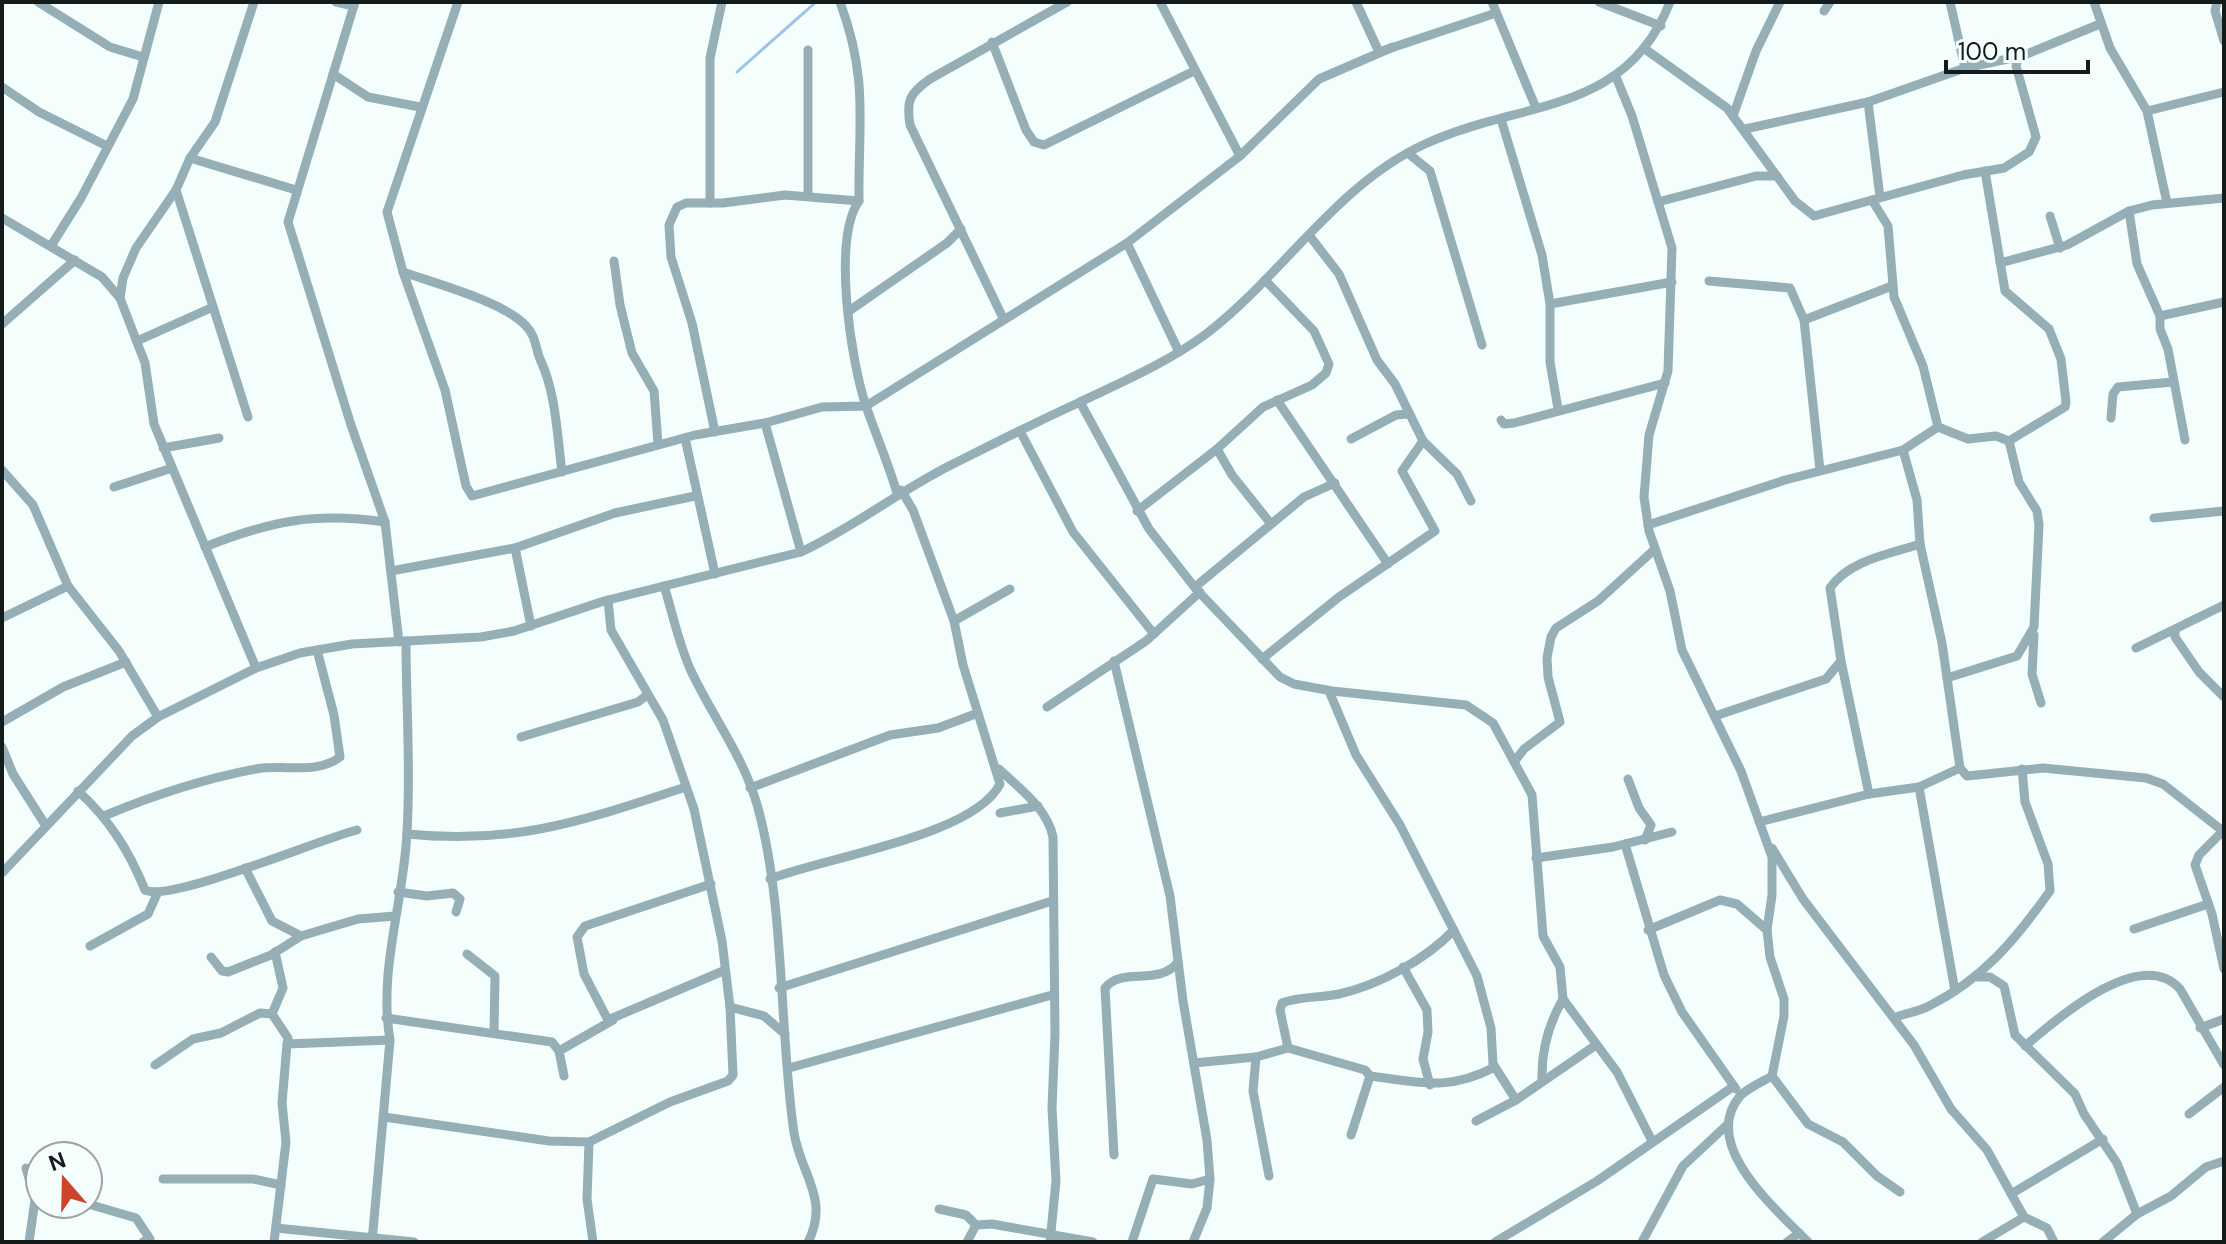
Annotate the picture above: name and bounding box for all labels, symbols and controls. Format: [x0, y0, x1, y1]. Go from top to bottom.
scale bar [1946, 24, 2088, 74]
text: 100 m [1958, 36, 2026, 67]
north arrow [24, 1140, 104, 1220]
text: N [45, 1145, 70, 1178]

